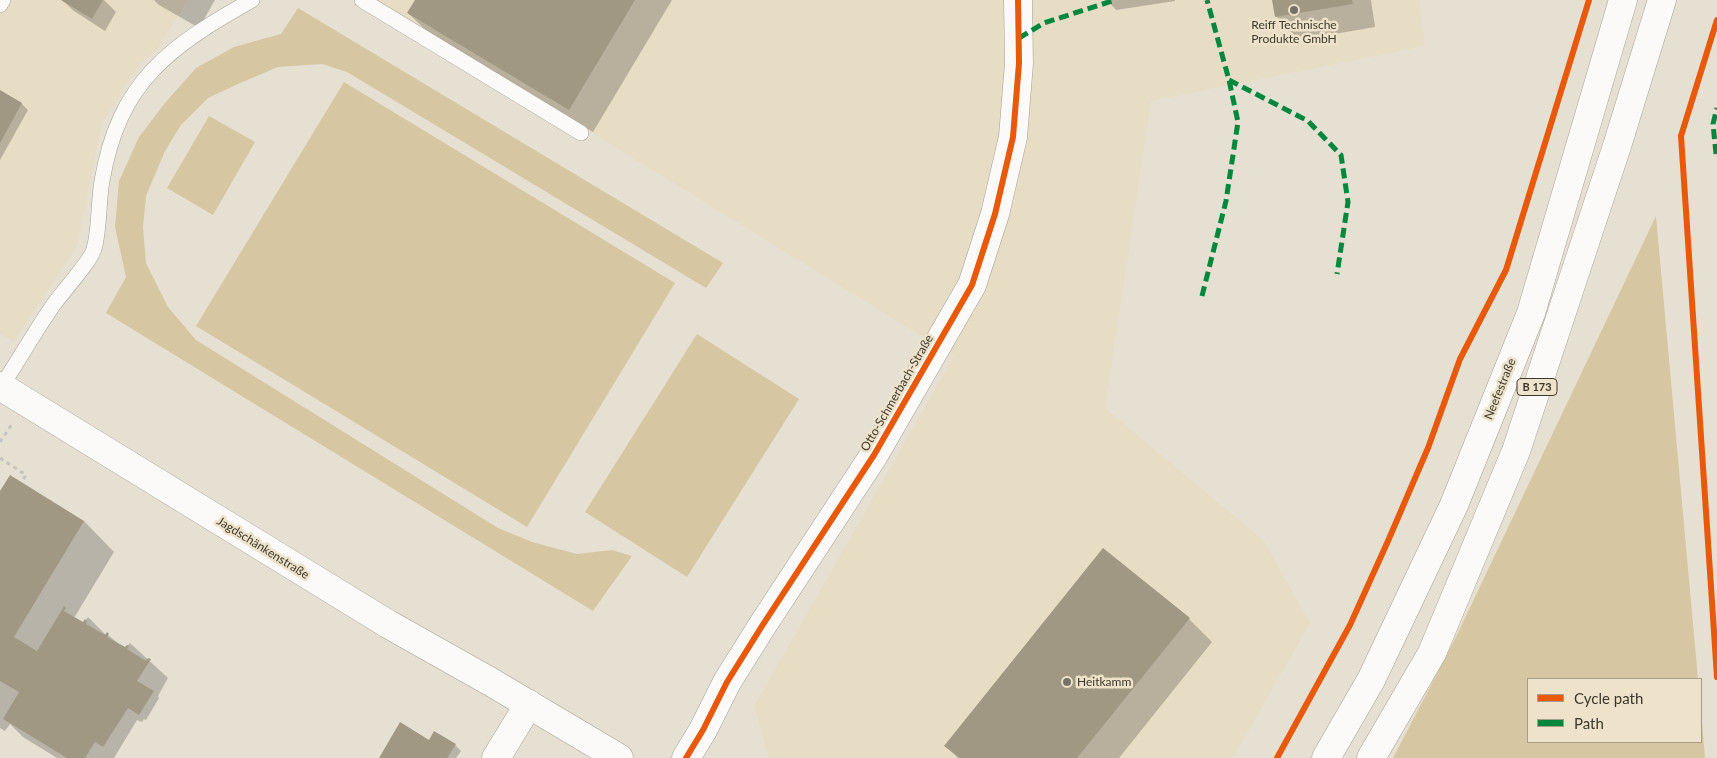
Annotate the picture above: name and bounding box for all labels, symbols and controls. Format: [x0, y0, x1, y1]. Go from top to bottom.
marker: Reiff Technische Produkte GmbH [1288, 4, 1300, 16]
place label: Reiff Technische Produkte GmbH [1251, 18, 1337, 46]
street label: Otto-Schmerbach-Straße [858, 332, 936, 454]
street label: Neefestraße [1481, 356, 1519, 422]
road number: B 173 [1517, 378, 1557, 396]
street label: Jagdschänkenstraße [214, 514, 312, 582]
place label: Heitkamm [1077, 675, 1131, 689]
marker: Heitkamm [1061, 676, 1073, 688]
legend [1527, 678, 1702, 743]
text: Cycle path [1574, 689, 1643, 707]
text: Path [1574, 714, 1604, 732]

